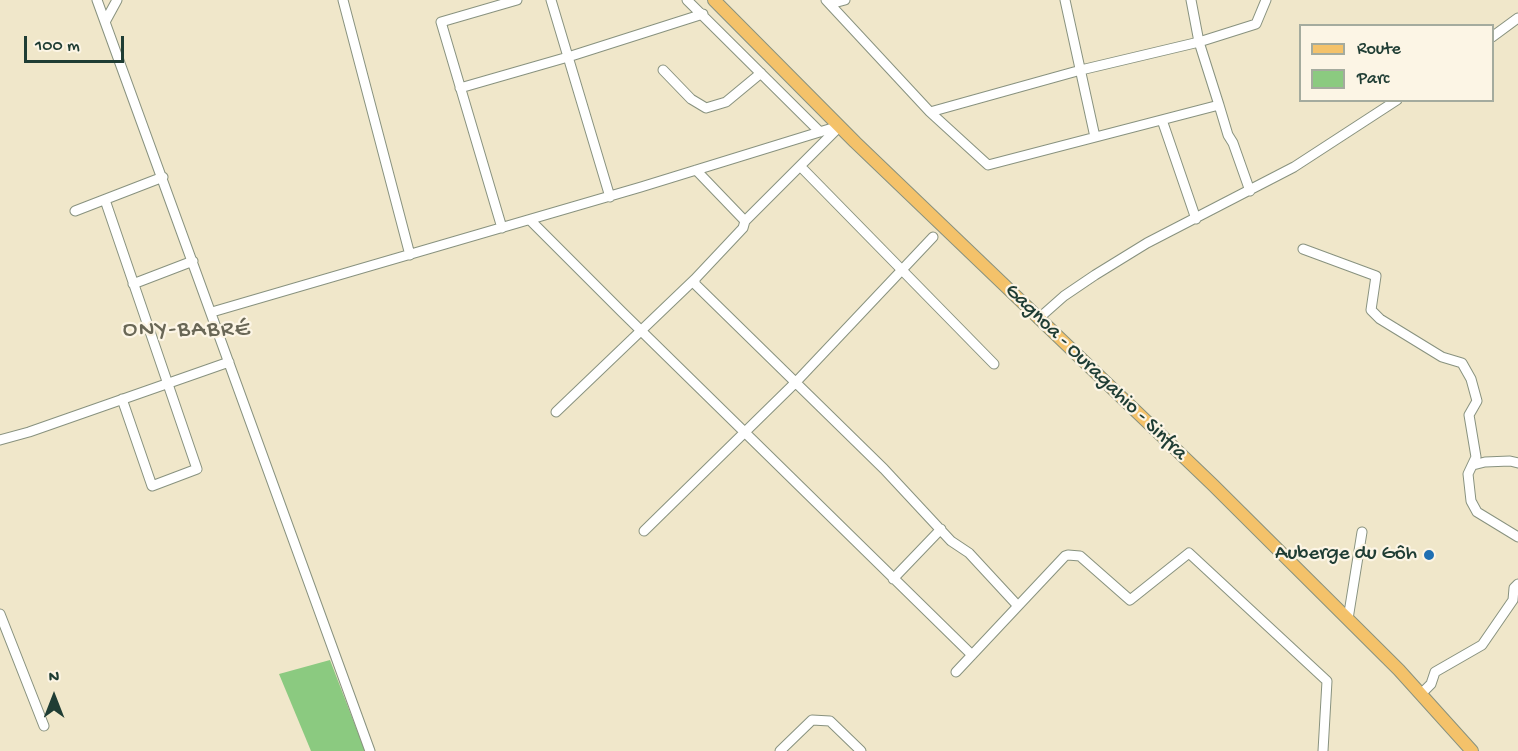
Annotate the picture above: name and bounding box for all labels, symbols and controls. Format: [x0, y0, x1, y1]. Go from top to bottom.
scale bar [27, 24, 128, 62]
legend [1299, 24, 1494, 102]
text: 100 m [35, 36, 80, 57]
text: Route [1357, 39, 1401, 60]
text: Parc [1357, 69, 1389, 90]
street label: Gagnoa - Ouragahio - Sinfra [998, 279, 1192, 467]
district label: ONY-BABRÉ [123, 317, 251, 345]
place label: Auberge du Gôh [1275, 542, 1417, 568]
marker: Auberge du Gôh [1422, 548, 1436, 562]
north arrow [24, 667, 84, 727]
text: N [49, 669, 59, 688]

